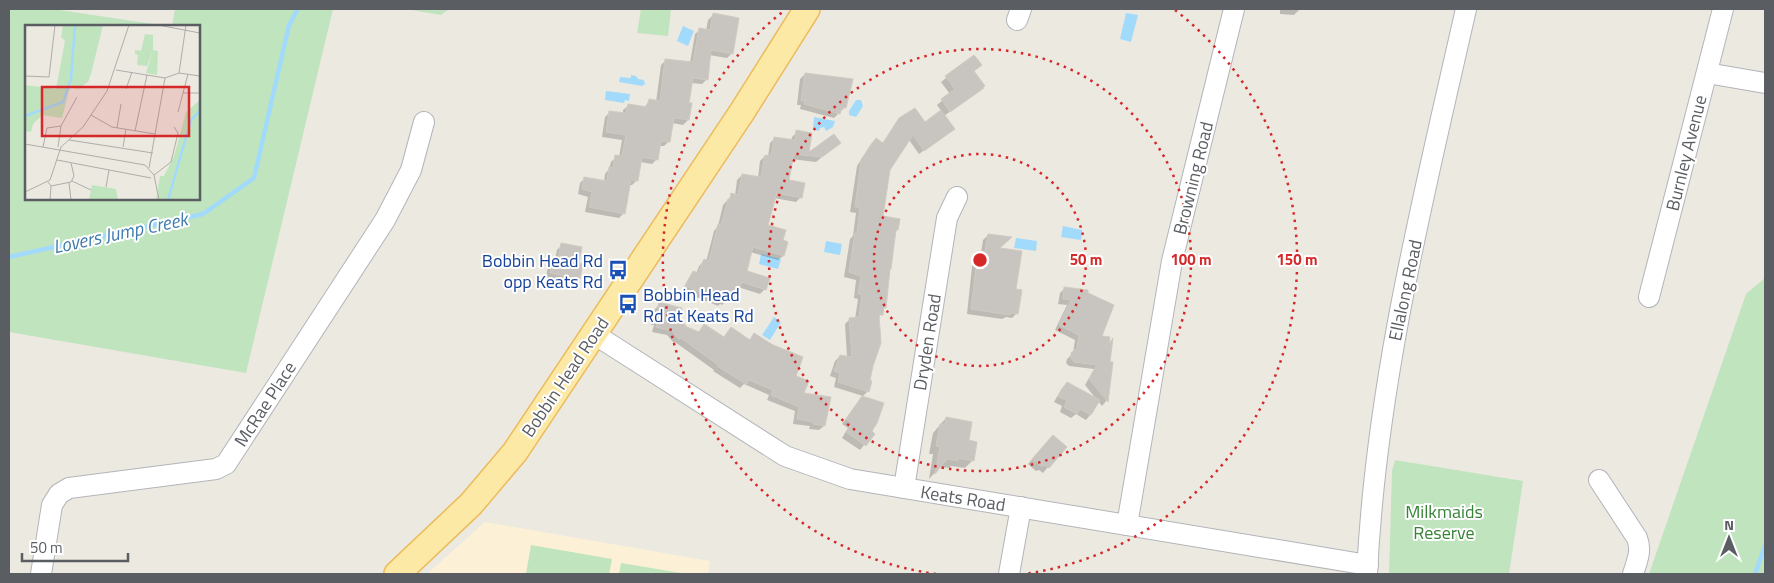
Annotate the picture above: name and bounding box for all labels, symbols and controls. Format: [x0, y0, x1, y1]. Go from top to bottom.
inset map [25, 25, 200, 200]
street label: Burnley Avenue [1659, 92, 1713, 214]
street label: Browning Road [1166, 119, 1220, 237]
water label: Lovers Jump Creek [50, 203, 192, 260]
street label: Ellalong Road [1381, 237, 1429, 343]
place label: Bobbin Head Rd opp Keats Rd [482, 247, 603, 295]
text: 50 m [1070, 248, 1102, 271]
text: 100 m [1170, 248, 1212, 271]
text: 150 m [1276, 248, 1318, 271]
centre of rings [971, 251, 989, 269]
bus stop icon: Bobbin Head Rd opp Keats Rd [607, 259, 629, 281]
place label: Bobbin Head Rd at Keats Rd [643, 281, 754, 329]
street label: Dryden Road [906, 292, 948, 392]
bus stop icon: Bobbin Head Rd at Keats Rd [617, 293, 639, 315]
street label: Bobbin Head Road [515, 312, 615, 442]
street label: McRae Place [227, 356, 303, 452]
street label: Keats Road [919, 478, 1007, 518]
park label: Milkmaids Reserve [1405, 498, 1483, 546]
north arrow [1704, 513, 1754, 563]
text: N [1724, 514, 1734, 535]
scale bar [22, 530, 129, 562]
text: 50 m [30, 536, 63, 559]

